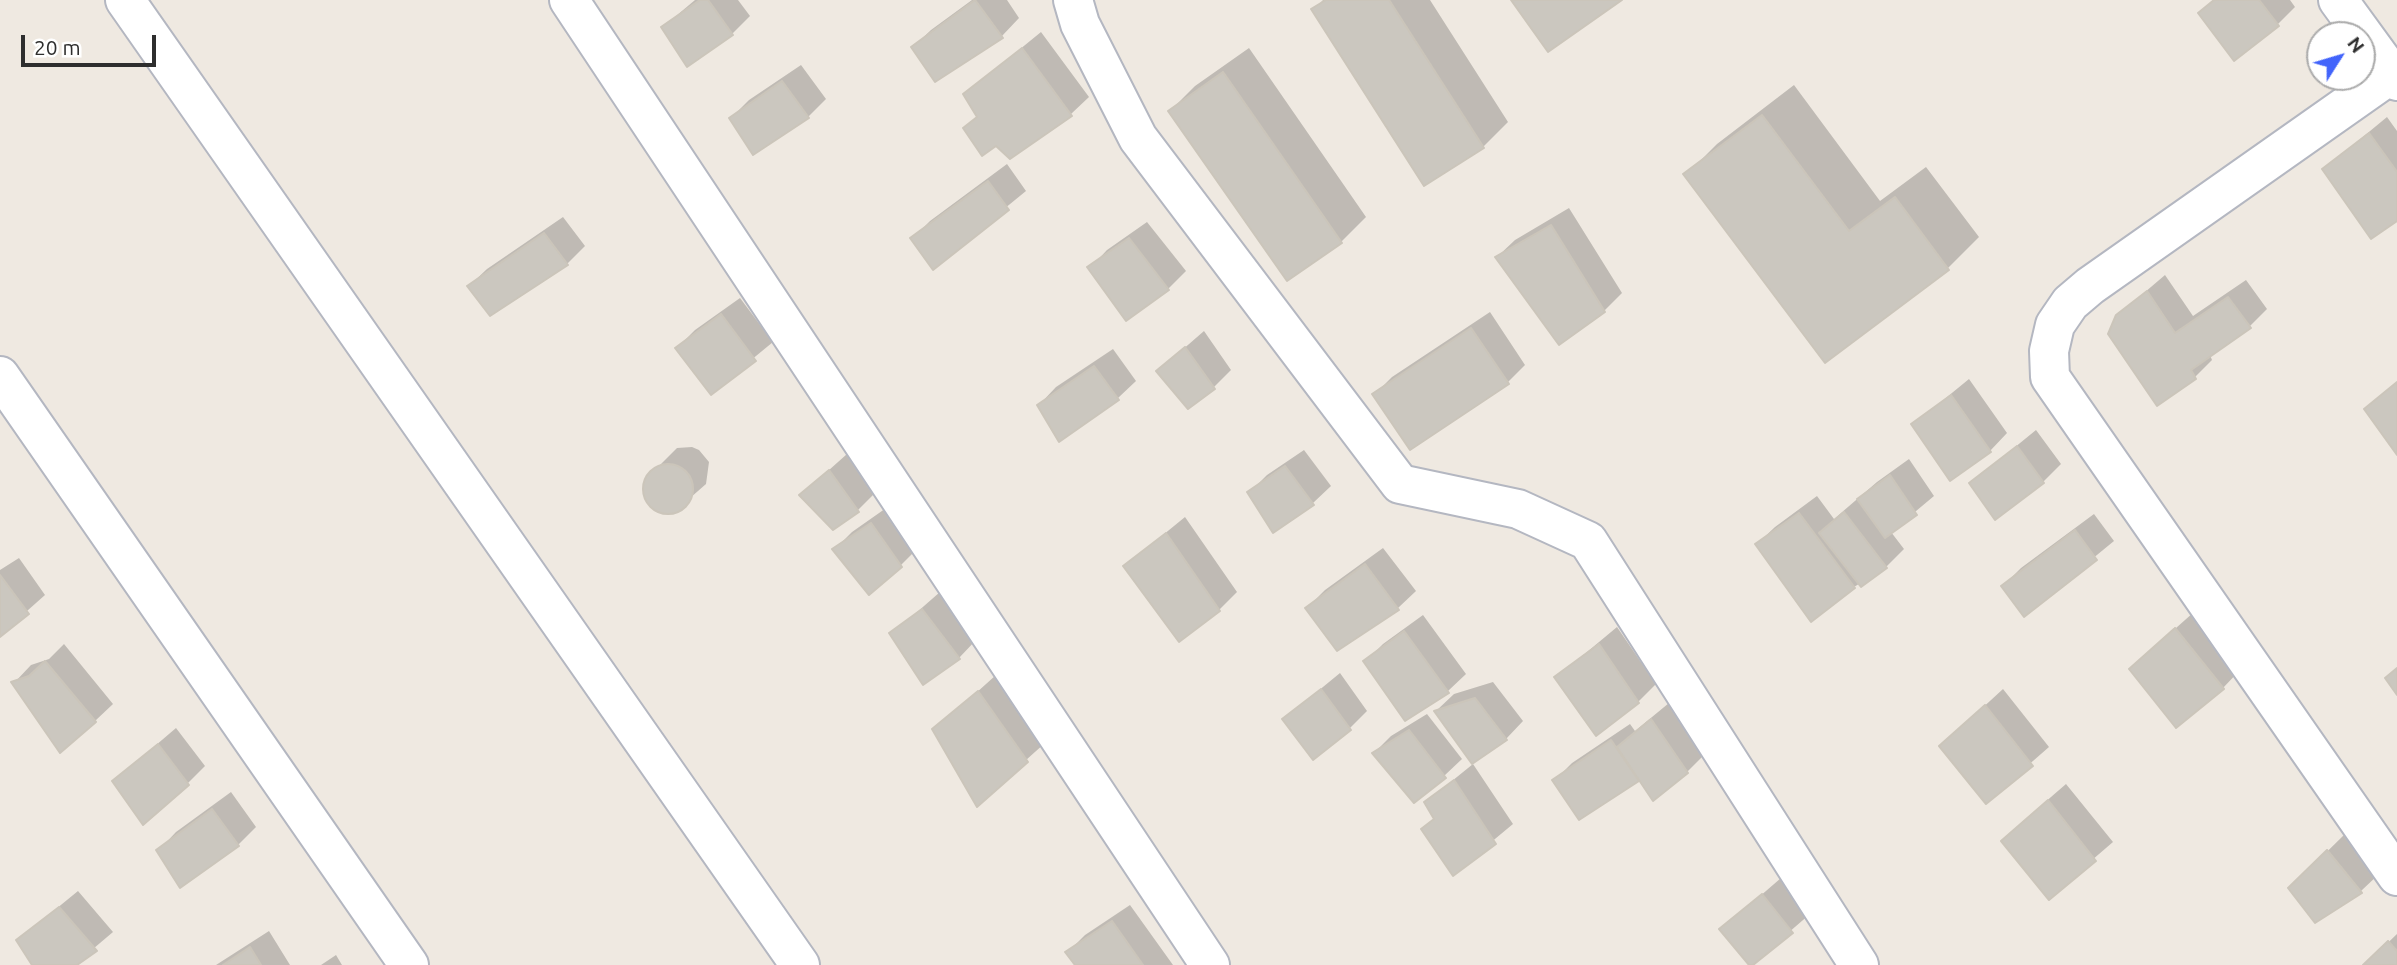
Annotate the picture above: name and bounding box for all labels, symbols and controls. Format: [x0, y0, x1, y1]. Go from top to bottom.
scale bar [24, 21, 159, 65]
north arrow [2306, 21, 2376, 91]
text: N [2343, 32, 2369, 57]
text: 20 m [34, 35, 81, 59]

